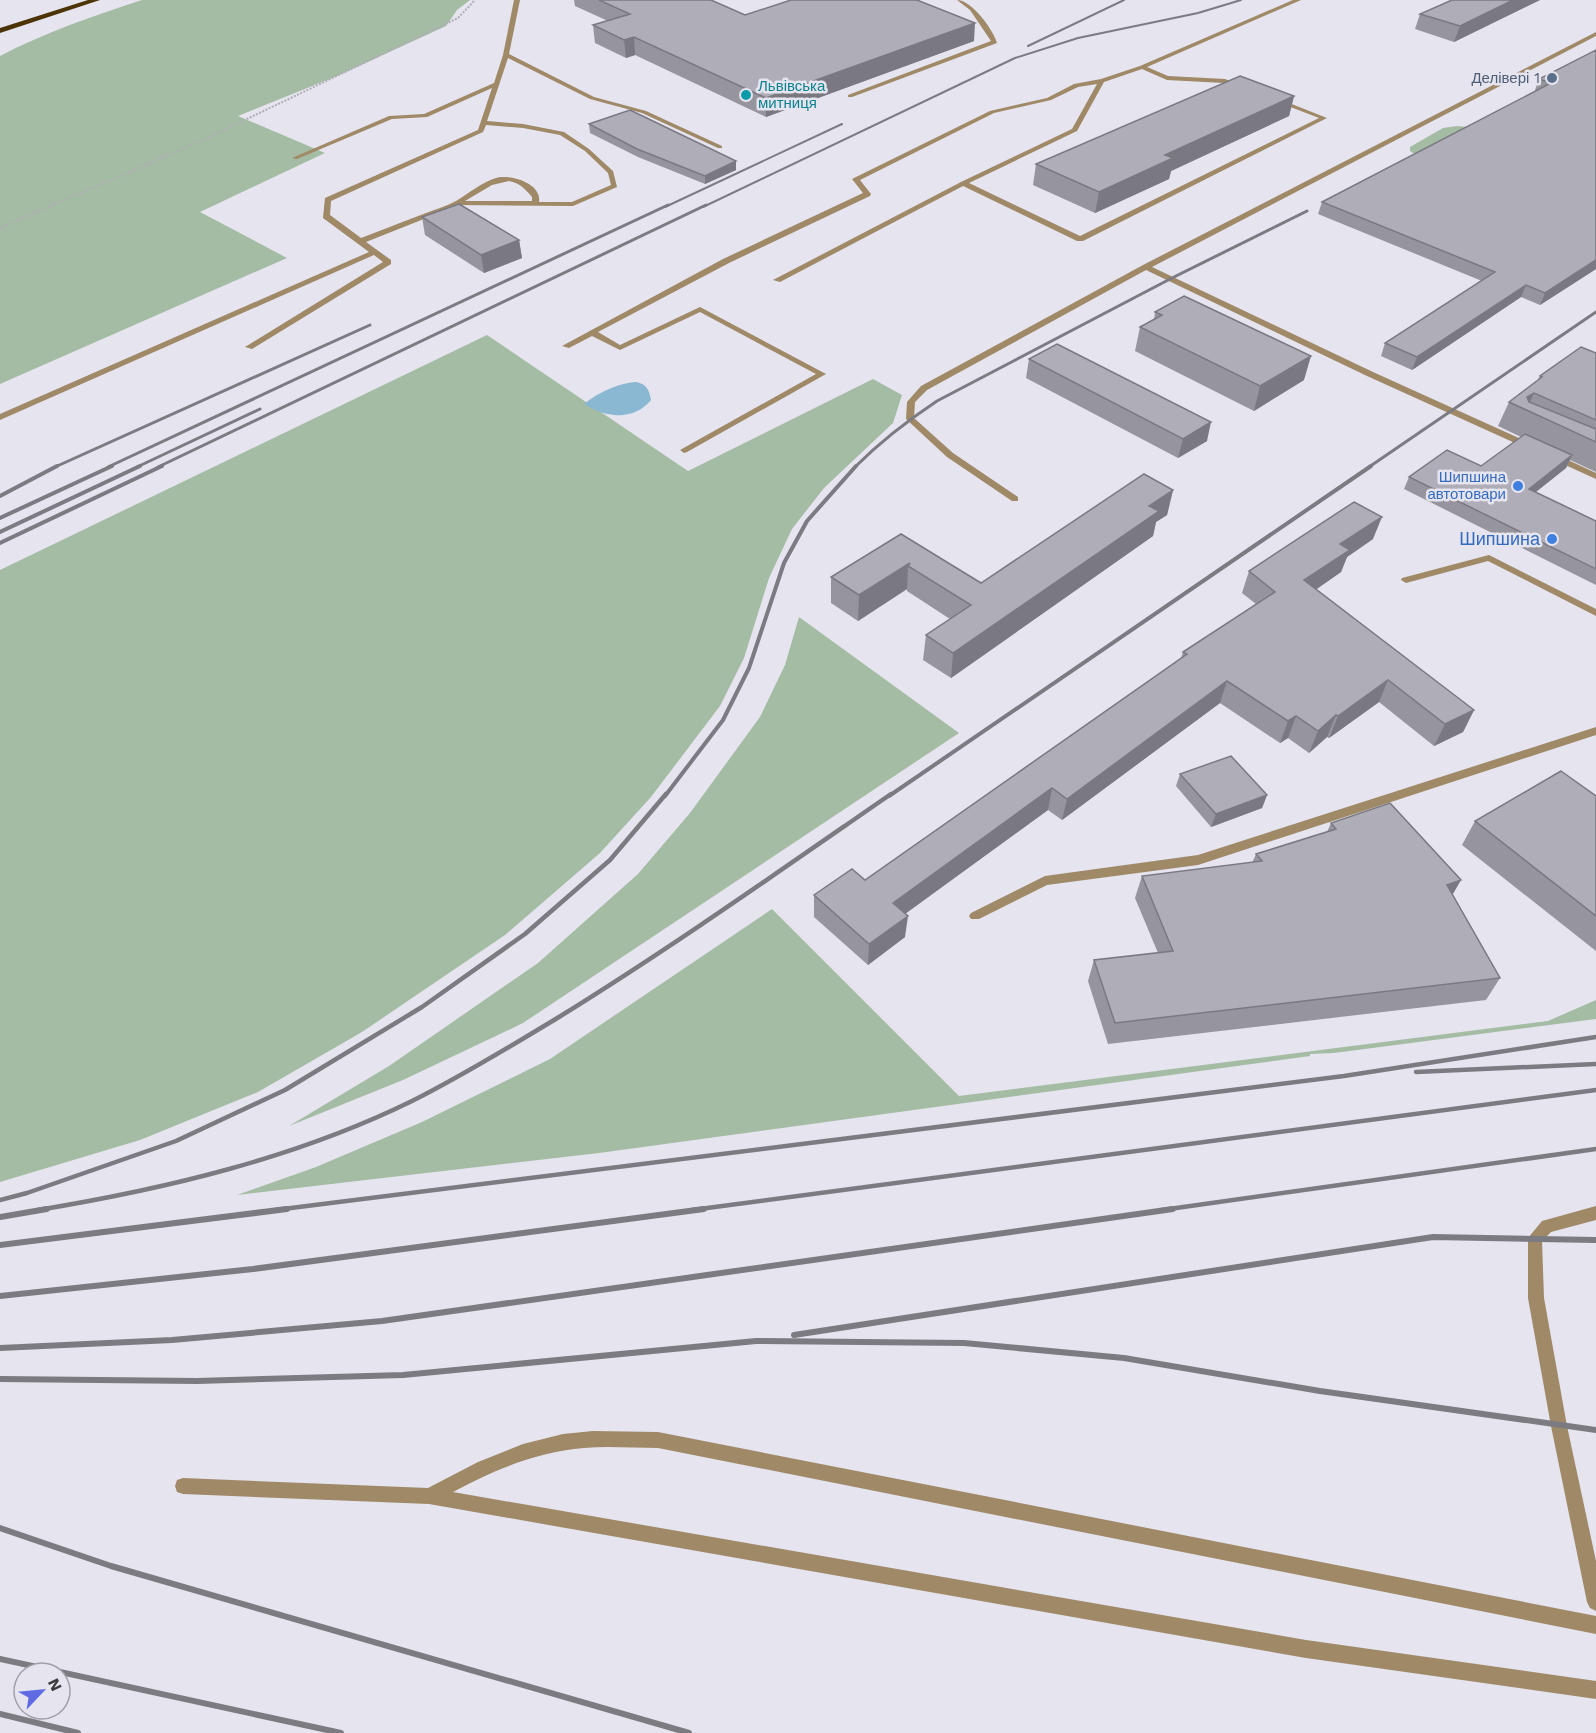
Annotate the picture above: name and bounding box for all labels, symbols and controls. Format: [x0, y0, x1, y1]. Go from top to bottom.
place label: Делівері 1 [1471, 69, 1540, 87]
marker: Делівері 1 [1545, 71, 1559, 85]
place label: Львівська митниця [758, 77, 826, 112]
marker: Львівська митниця [739, 88, 753, 102]
place label: Шипшина автотовари [1427, 468, 1507, 503]
marker: Шипшина автотовари [1511, 479, 1525, 493]
place label: Шипшина [1459, 528, 1541, 549]
marker: Шипшина [1545, 532, 1559, 546]
north arrow [12, 1661, 72, 1721]
text: N [44, 1675, 66, 1694]

